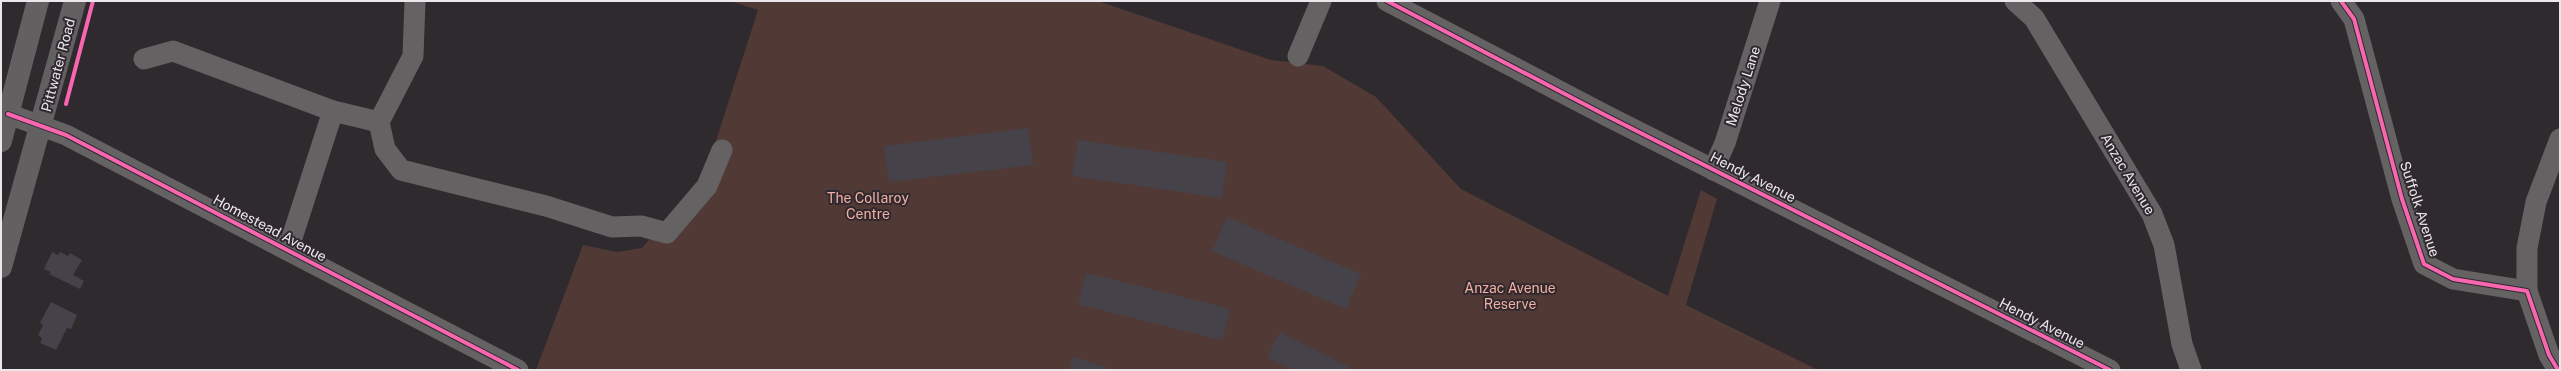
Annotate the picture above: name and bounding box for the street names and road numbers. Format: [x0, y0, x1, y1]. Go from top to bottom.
street label: Pittwater Road [38, 17, 78, 113]
street label: Melody Lane [1723, 44, 1763, 128]
street label: Anzac Avenue [2098, 131, 2158, 217]
street label: Hendy Avenue [1708, 149, 1799, 205]
street label: Suffolk Avenue [2397, 159, 2443, 259]
street label: Homestead Avenue [211, 191, 330, 265]
street label: Hendy Avenue [1997, 295, 2088, 351]

